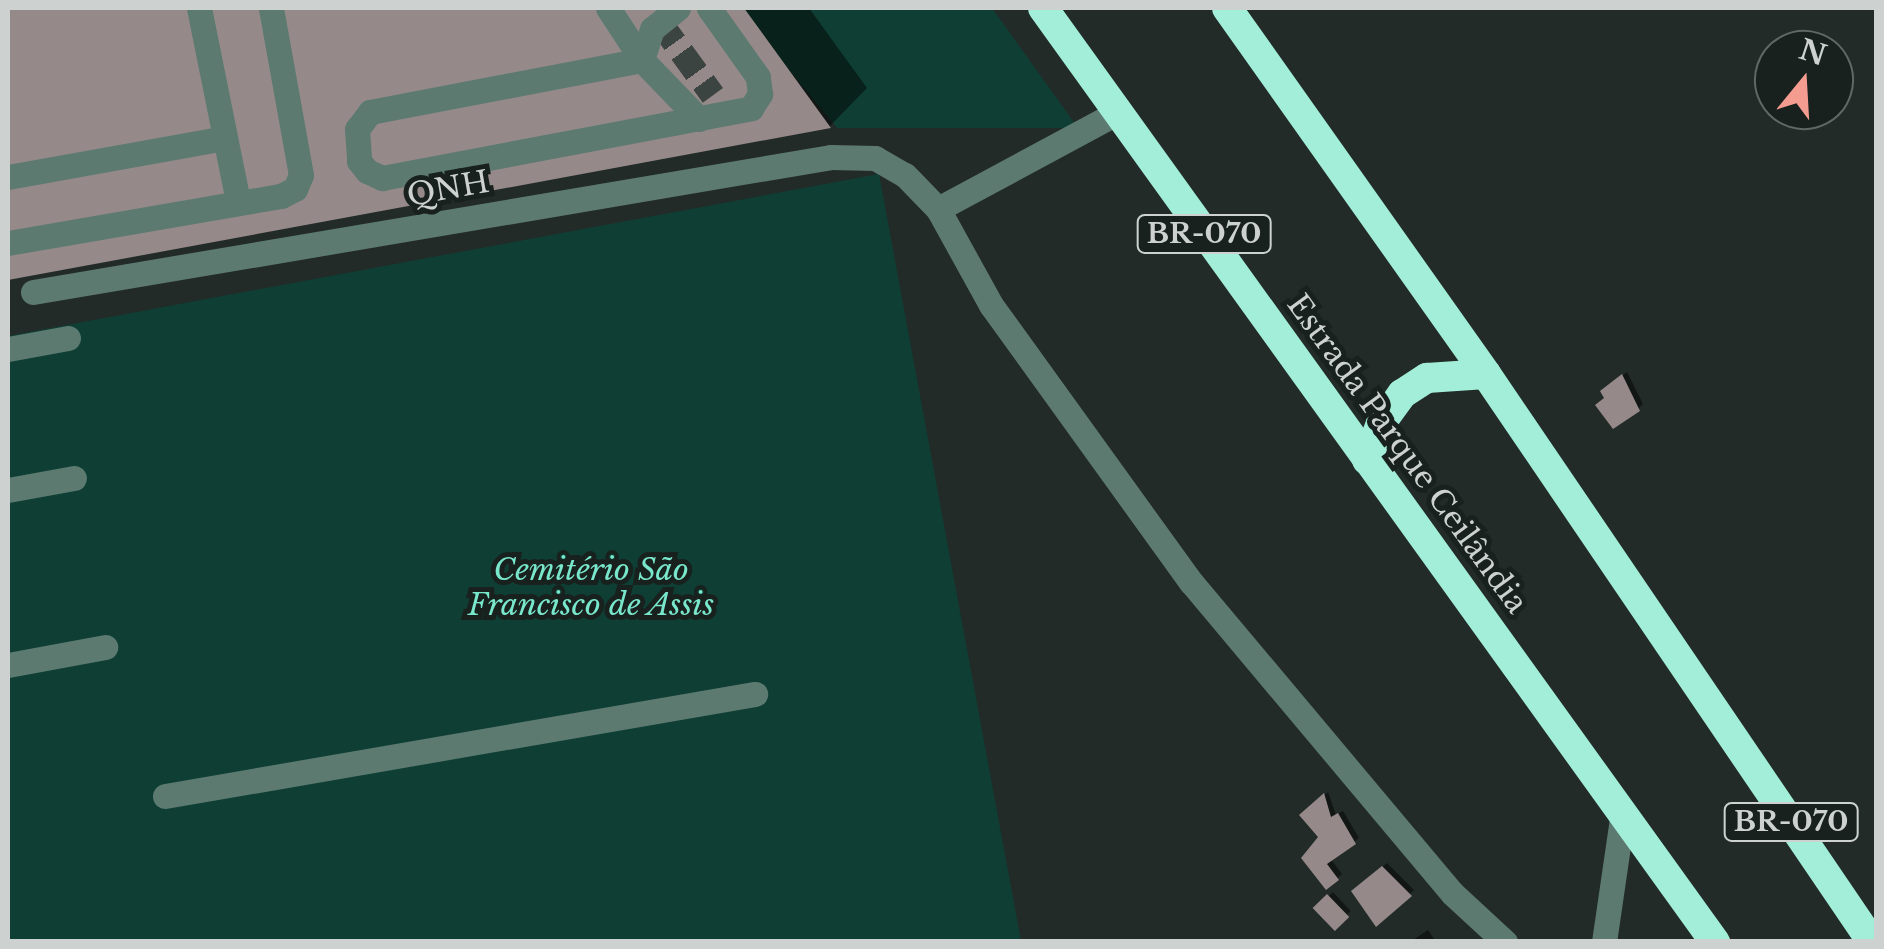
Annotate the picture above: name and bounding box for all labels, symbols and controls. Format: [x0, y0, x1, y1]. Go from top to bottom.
north arrow [1754, 30, 1854, 130]
text: N [1795, 32, 1831, 74]
street label: QNH [404, 164, 492, 214]
road number: BR-070 [1136, 211, 1272, 257]
street label: Estrada Parque Ceilândia [1279, 288, 1535, 620]
park label: Cemitério São Francisco de Assis [467, 552, 715, 622]
road number: BR-070 [1724, 799, 1858, 845]

